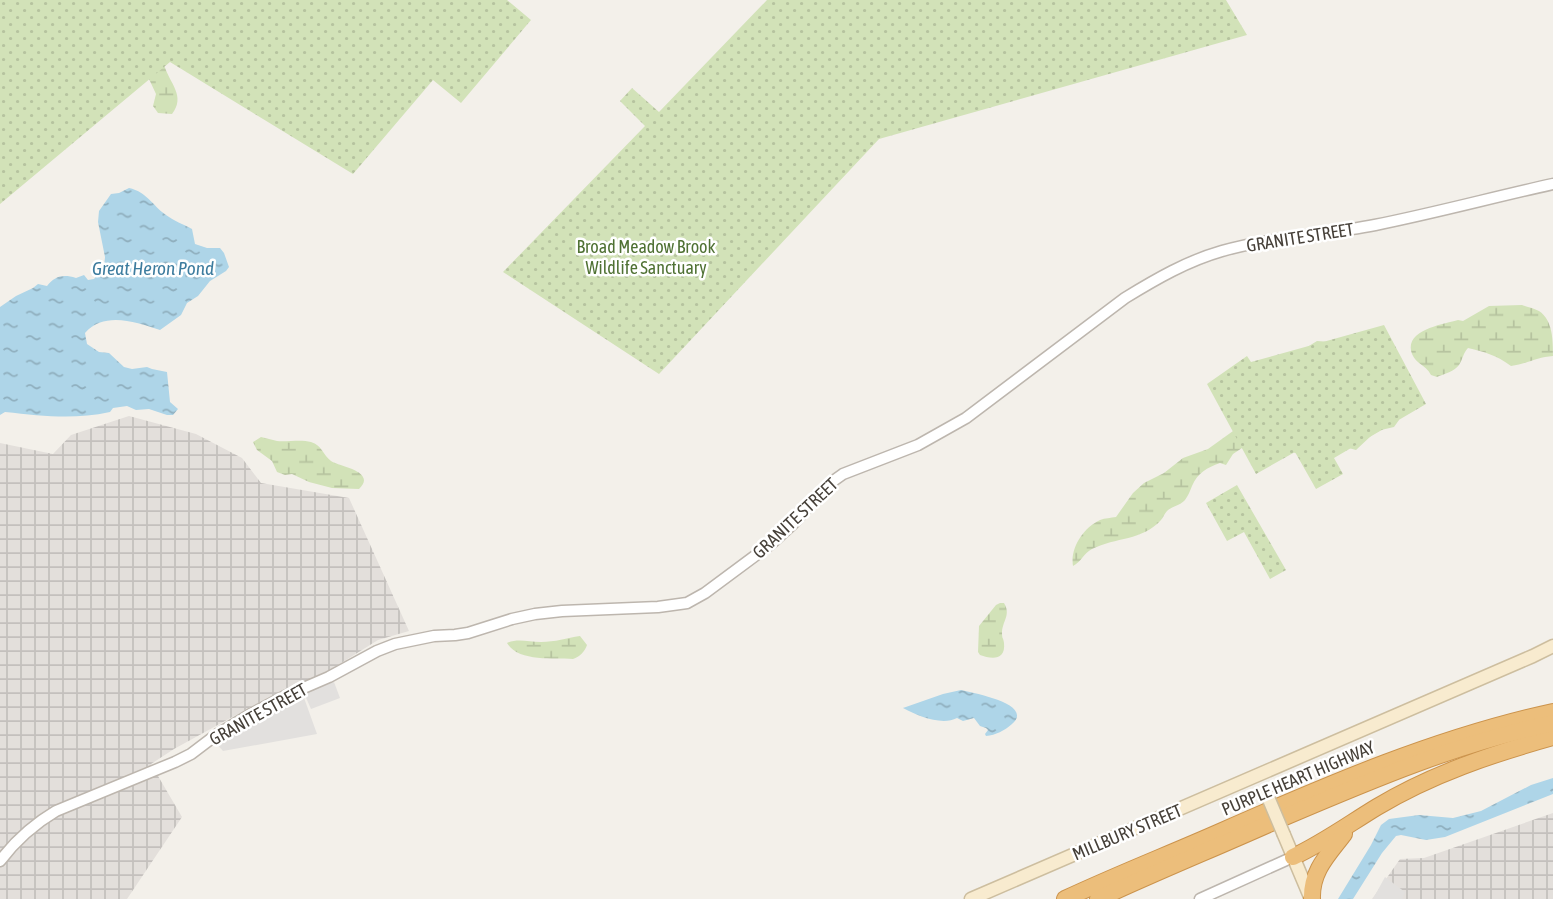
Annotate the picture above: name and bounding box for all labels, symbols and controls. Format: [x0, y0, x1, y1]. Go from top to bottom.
street label: GRANITE STREET [1245, 218, 1355, 256]
park label: Broad Meadow Brook Wildlife Sanctuary [577, 236, 716, 278]
water label: Great Heron Pond [92, 257, 214, 279]
street label: GRANITE STREET [748, 473, 842, 563]
street label: GRANITE STREET [206, 679, 311, 749]
street label: PURPLE HEART HIGHWAY [1218, 736, 1378, 820]
street label: MILLBURY STREET [1069, 799, 1185, 864]

